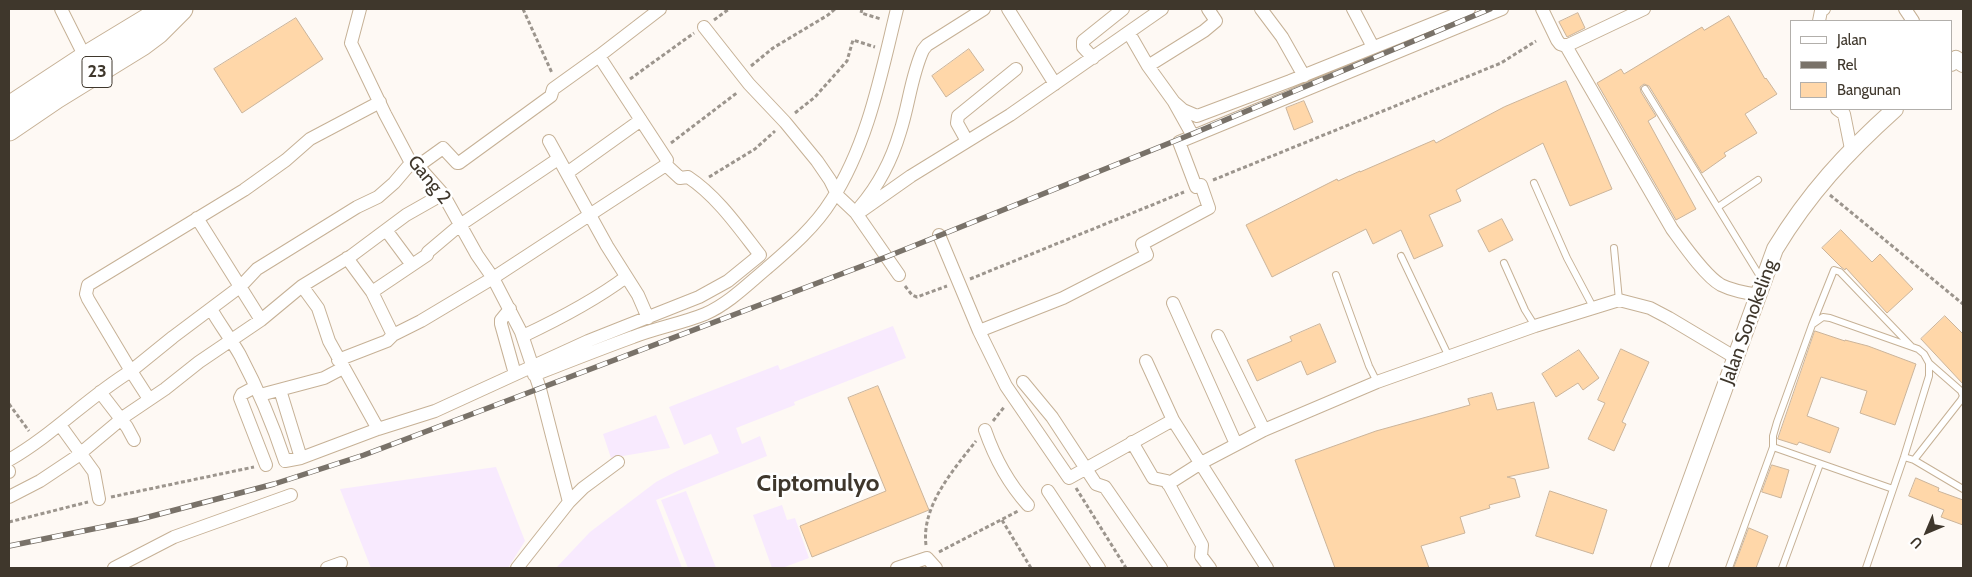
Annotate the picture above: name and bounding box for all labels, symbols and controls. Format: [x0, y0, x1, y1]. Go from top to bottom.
legend [1790, 20, 1952, 110]
text: Jalan [1837, 31, 1867, 49]
road number: 23 [82, 56, 112, 88]
text: Rel [1837, 56, 1857, 74]
text: Bangunan [1837, 81, 1901, 99]
street label: Gang 2 [402, 151, 456, 209]
street label: Jalan Sonokeling [1716, 256, 1782, 388]
district label: Ciptomulyo [757, 470, 879, 498]
north arrow [1902, 507, 1952, 557]
text: U [1906, 533, 1926, 553]

